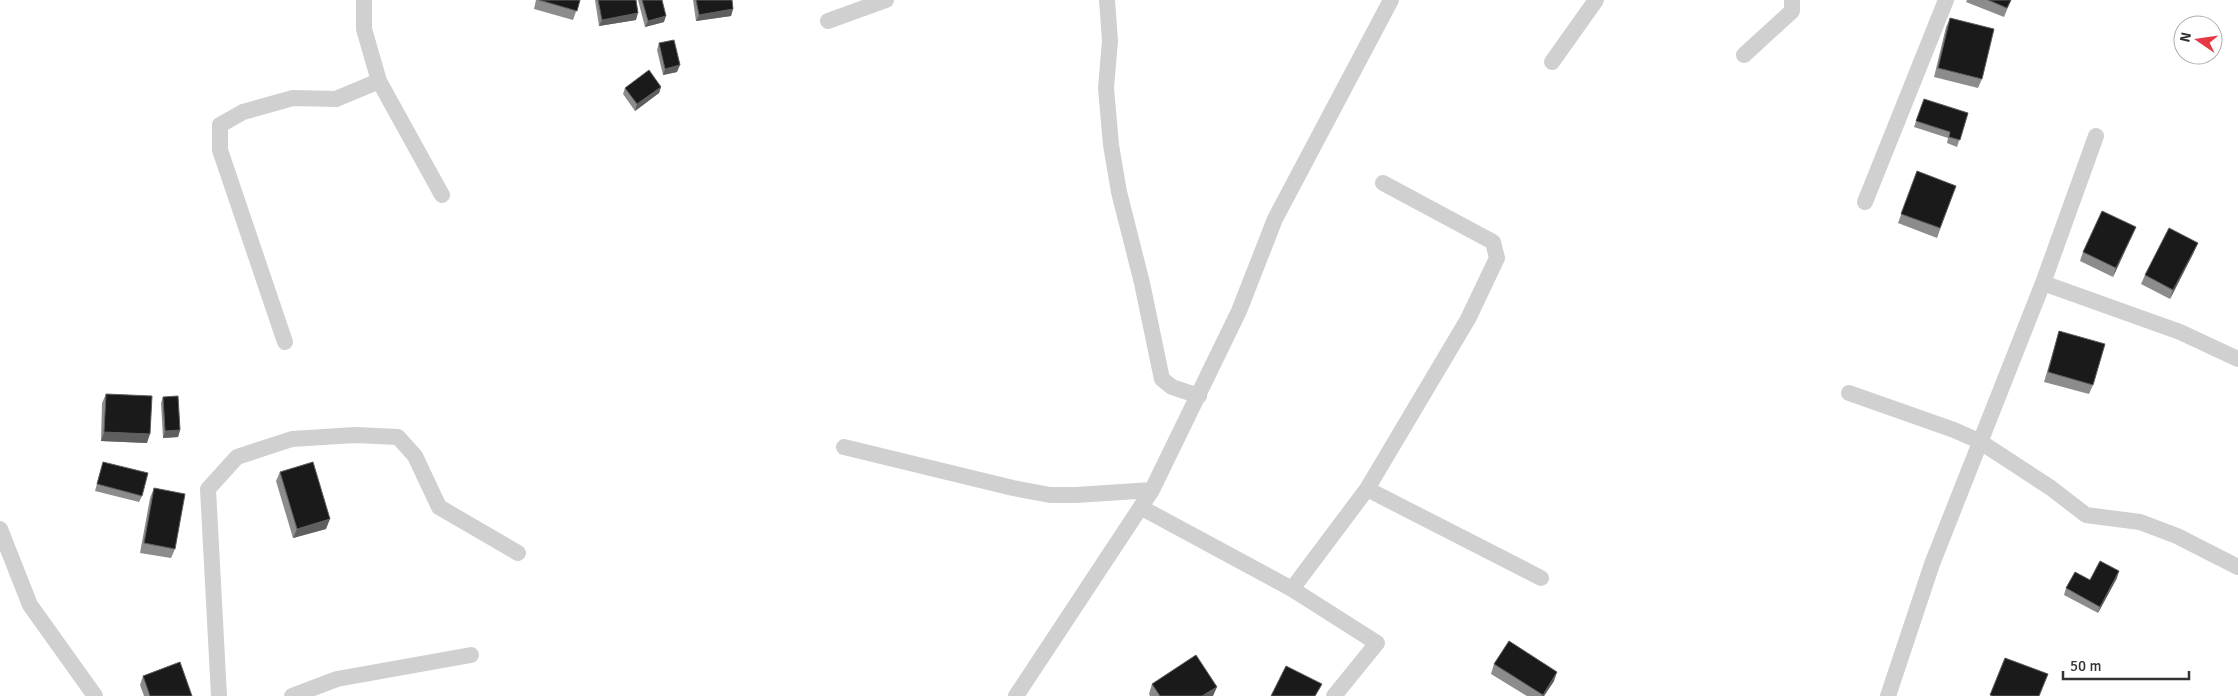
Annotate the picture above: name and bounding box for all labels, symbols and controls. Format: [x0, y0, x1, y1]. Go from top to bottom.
north arrow [2173, 15, 2223, 65]
text: N [2176, 31, 2195, 44]
scale bar [2063, 648, 2189, 680]
text: 50 m [2070, 657, 2101, 675]

